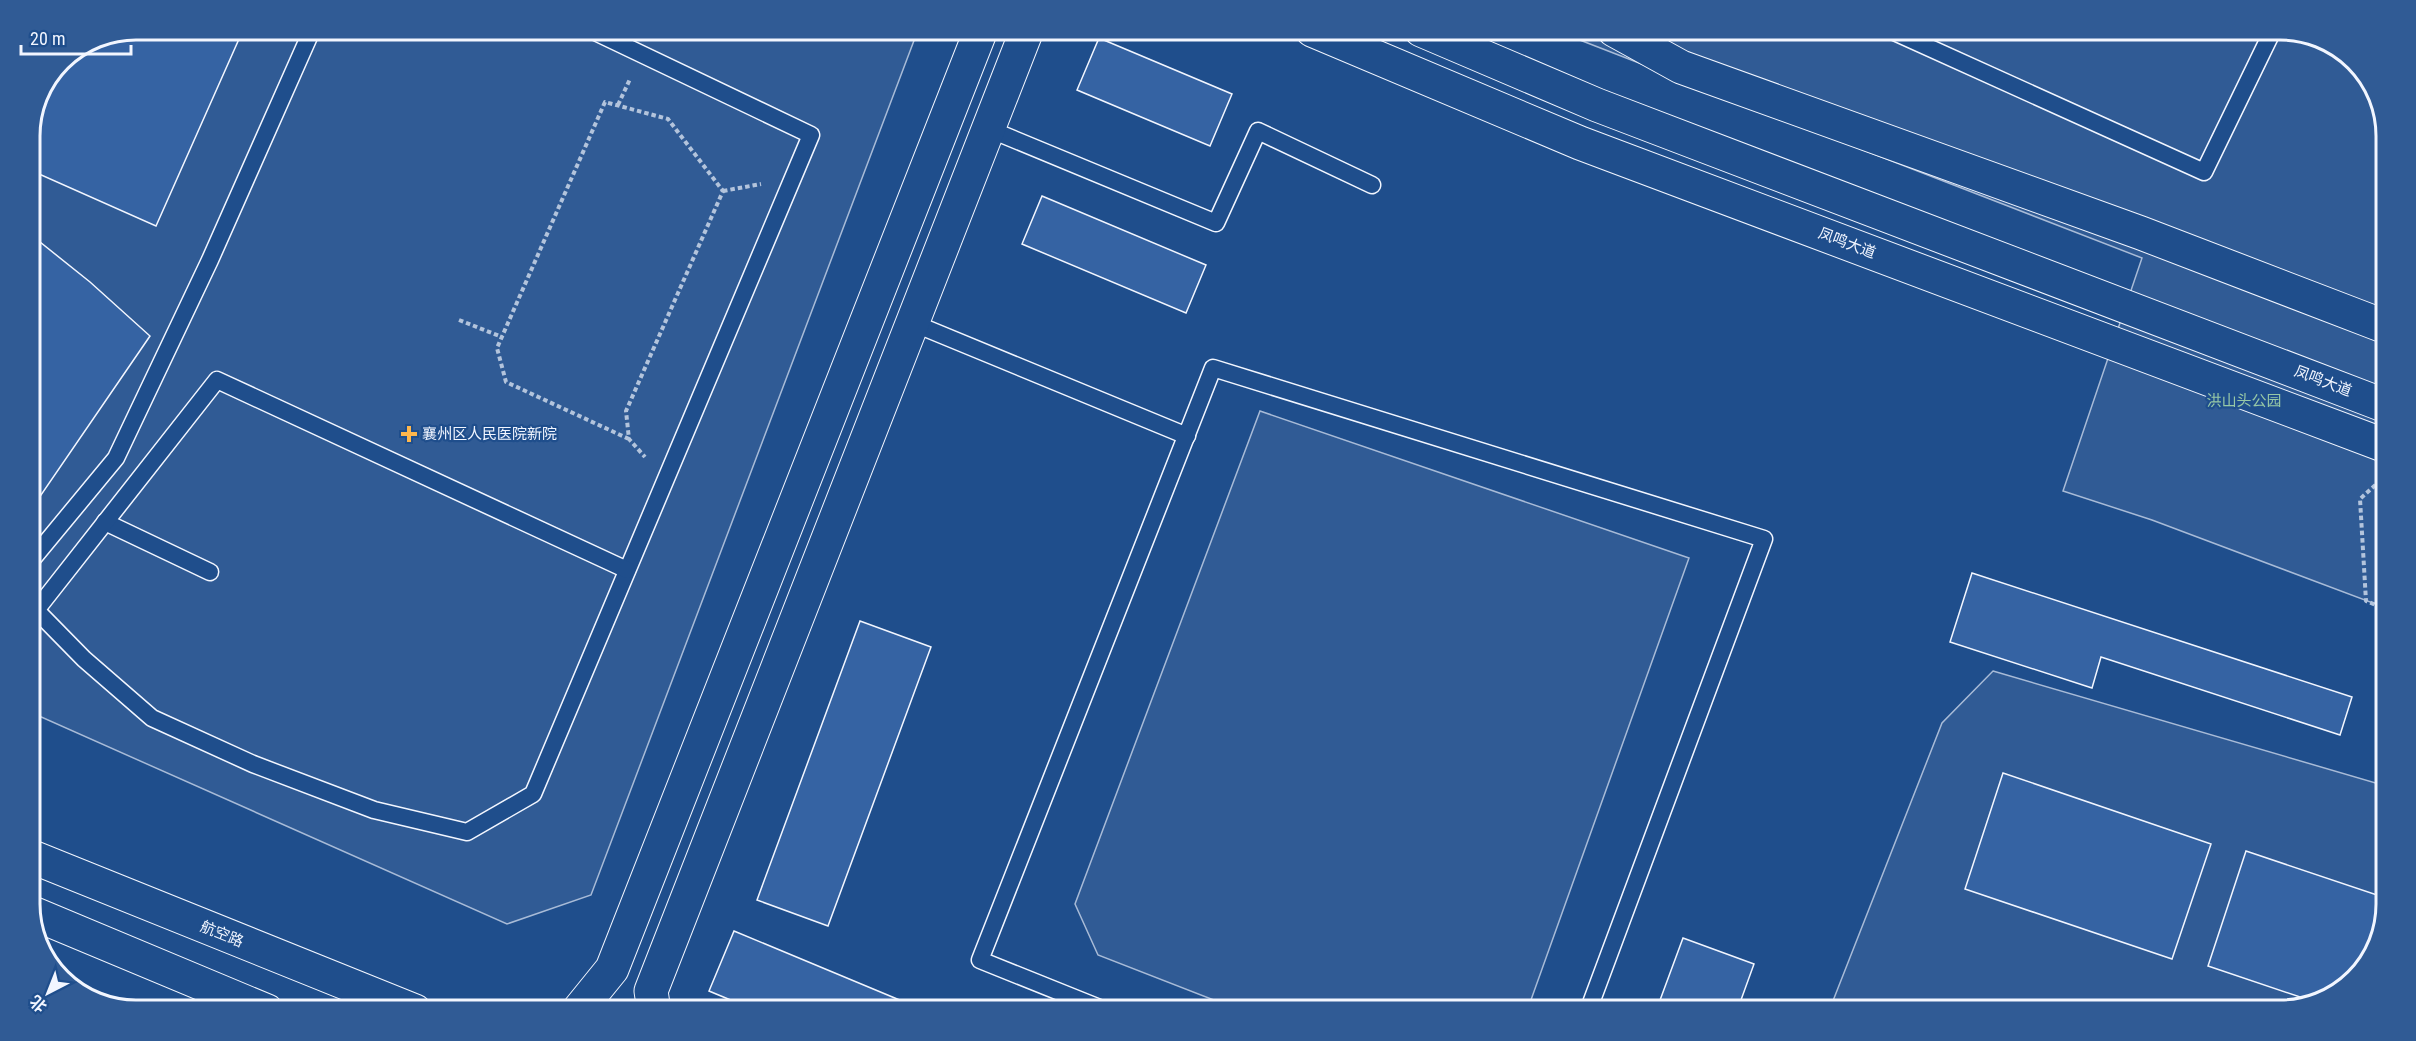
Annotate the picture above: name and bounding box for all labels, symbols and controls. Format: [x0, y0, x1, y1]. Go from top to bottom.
scale bar [21, 18, 130, 56]
text: 20 m [30, 28, 65, 49]
street label: 凤鸣大道 [1816, 224, 1878, 262]
street label: 凤鸣大道 [2292, 362, 2354, 400]
park label: 洪山头公园 [2206, 392, 2282, 410]
marker: 襄州区人民医院新院 [400, 425, 418, 443]
place label: 襄州区人民医院新院 [422, 425, 557, 443]
street label: 航空路 [198, 917, 246, 951]
north arrow [18, 963, 78, 1023]
text: 北 [26, 991, 51, 1016]

